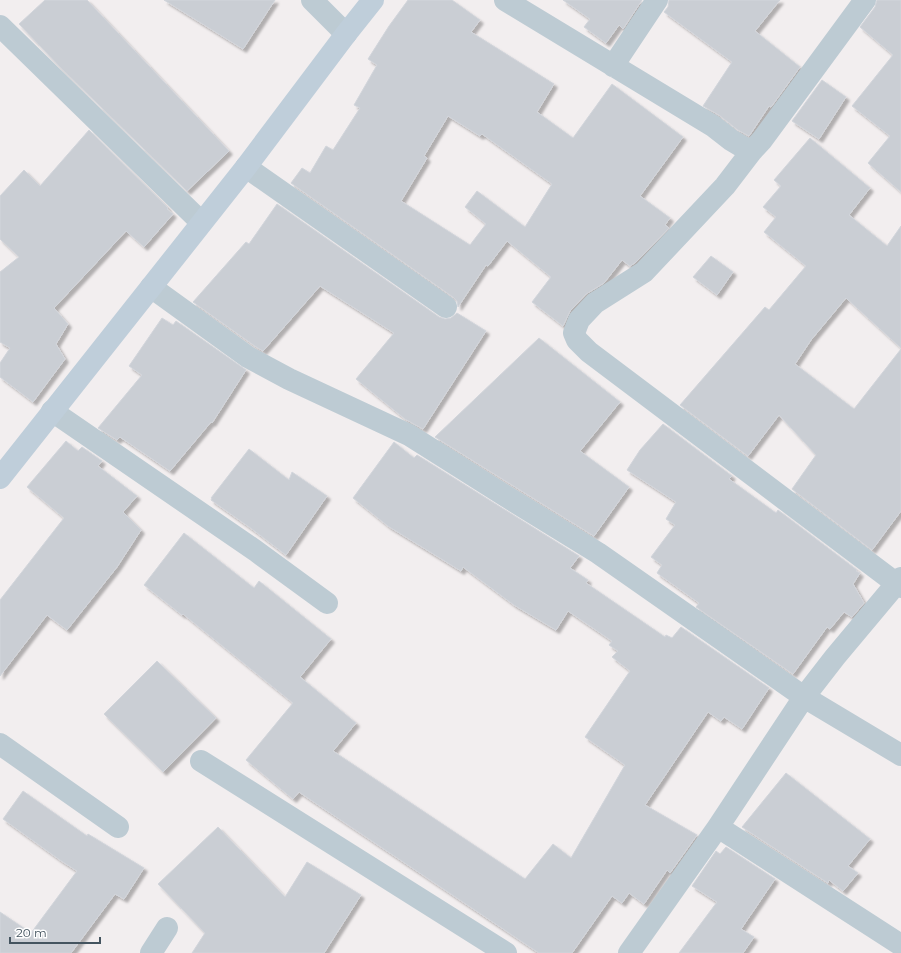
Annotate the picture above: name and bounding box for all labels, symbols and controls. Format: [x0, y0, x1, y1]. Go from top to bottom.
scale bar [10, 919, 100, 945]
text: 20 m [16, 925, 47, 940]

